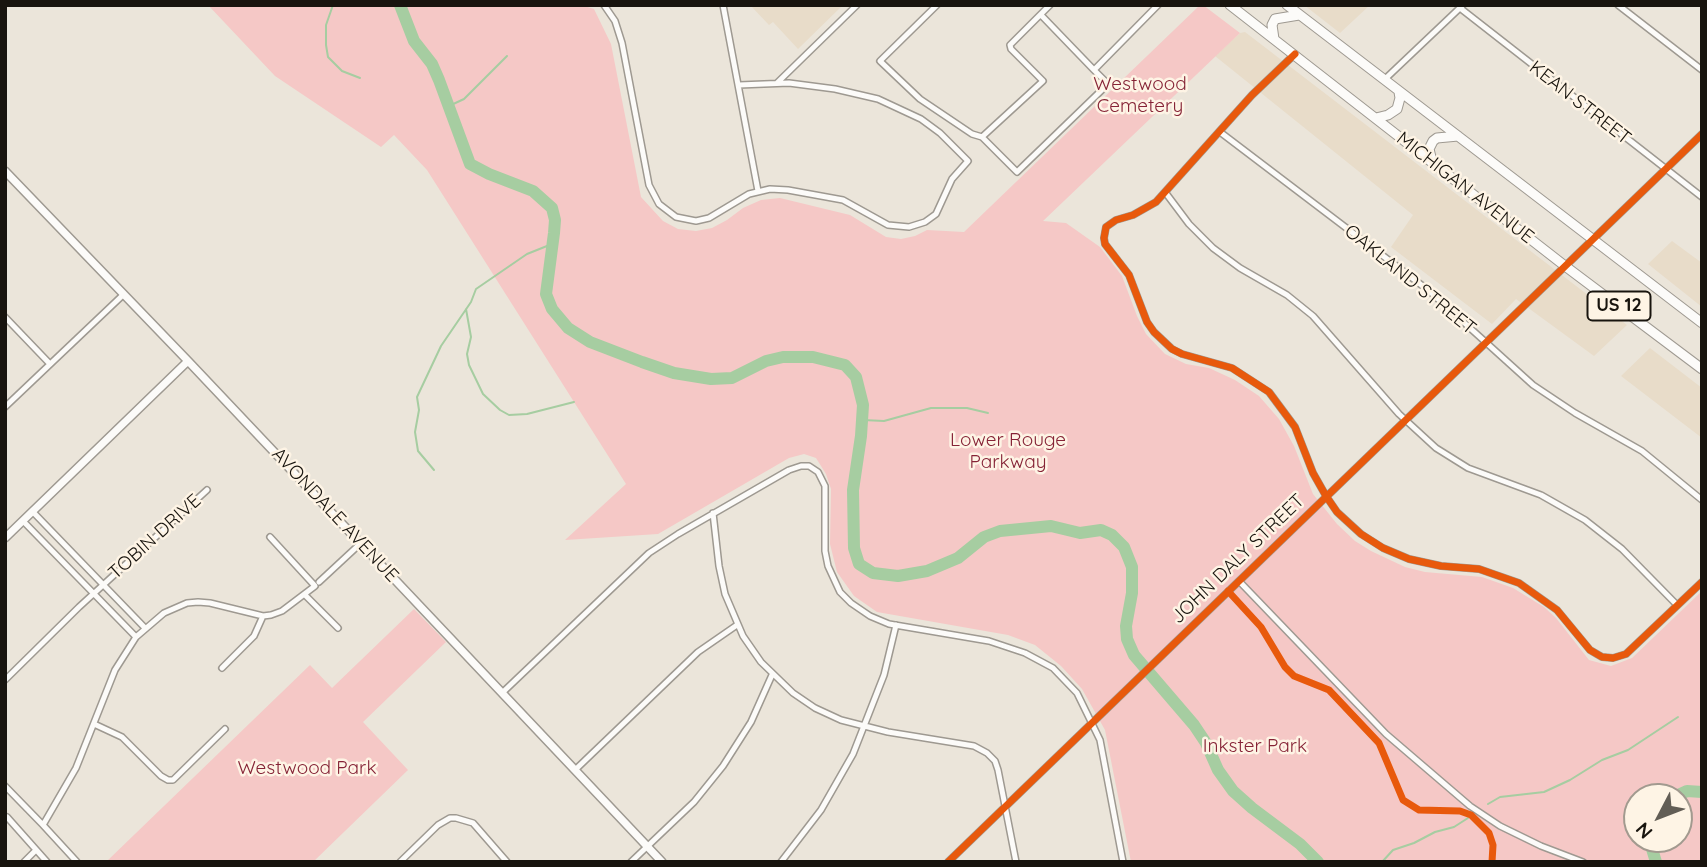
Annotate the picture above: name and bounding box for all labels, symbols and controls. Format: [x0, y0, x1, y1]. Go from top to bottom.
street label: KEAN STREET [1525, 56, 1635, 150]
park label: Westwood Cemetery [1093, 73, 1187, 117]
street label: MICHIGAN AVENUE [1392, 127, 1538, 249]
street label: OAKLAND STREET [1340, 220, 1480, 340]
road number: US 12 [1588, 292, 1650, 320]
park label: Lower Rouge Parkway [950, 429, 1066, 473]
street label: AVONDALE AVENUE [267, 443, 403, 587]
street label: JOHN DALY STREET [1167, 489, 1309, 629]
street label: TOBIN DRIVE [104, 490, 206, 584]
park label: Inkster Park [1203, 735, 1307, 757]
park label: Westwood Park [237, 757, 377, 779]
north arrow [1623, 783, 1693, 853]
text: N [1630, 817, 1657, 844]

